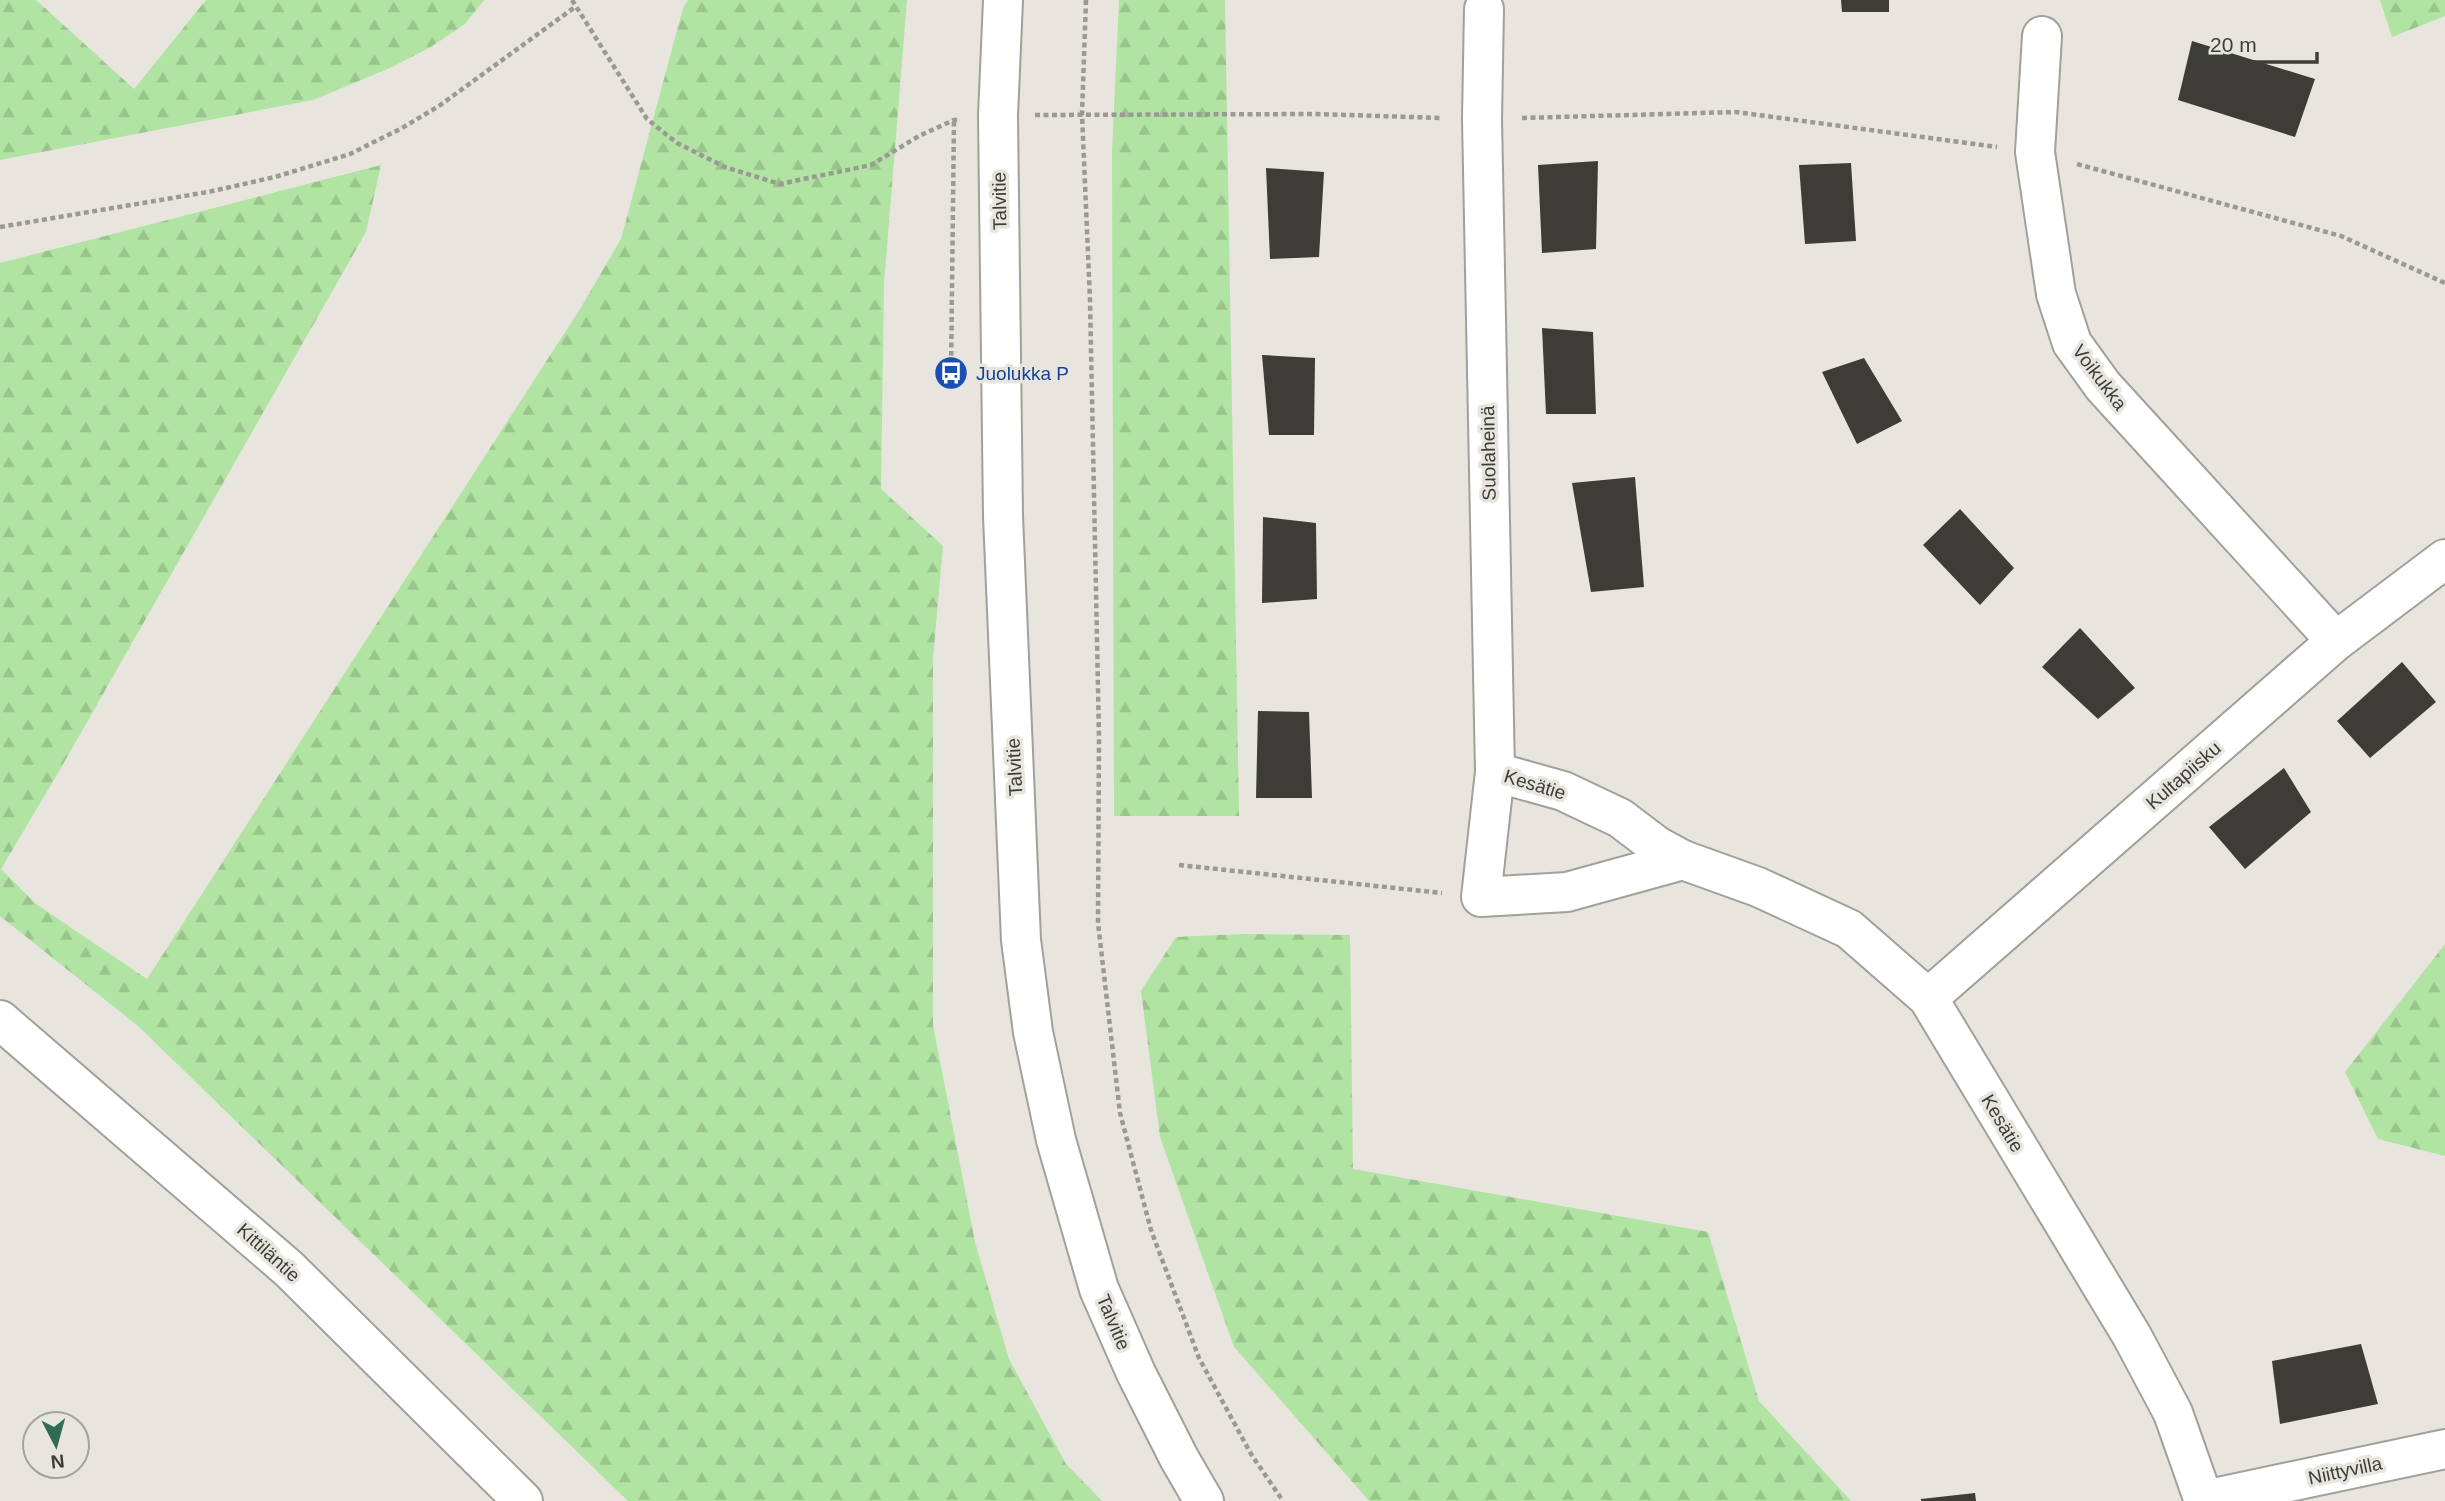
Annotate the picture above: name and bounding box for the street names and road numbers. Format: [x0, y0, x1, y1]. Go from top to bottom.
street label: Talvitie [988, 172, 1011, 230]
street label: Voikukka [2068, 341, 2131, 414]
street label: Suolaheinä [1477, 405, 1500, 501]
street label: Talvitie [1002, 737, 1027, 797]
street label: Kultapiisku [2142, 737, 2225, 813]
street label: Kesätie [1501, 765, 1568, 804]
street label: Kesätie [1977, 1091, 2028, 1156]
street label: Kittiläntie [233, 1219, 304, 1286]
street label: Talvitie [1093, 1291, 1135, 1353]
street label: Niittyvilla [2306, 1452, 2384, 1489]

